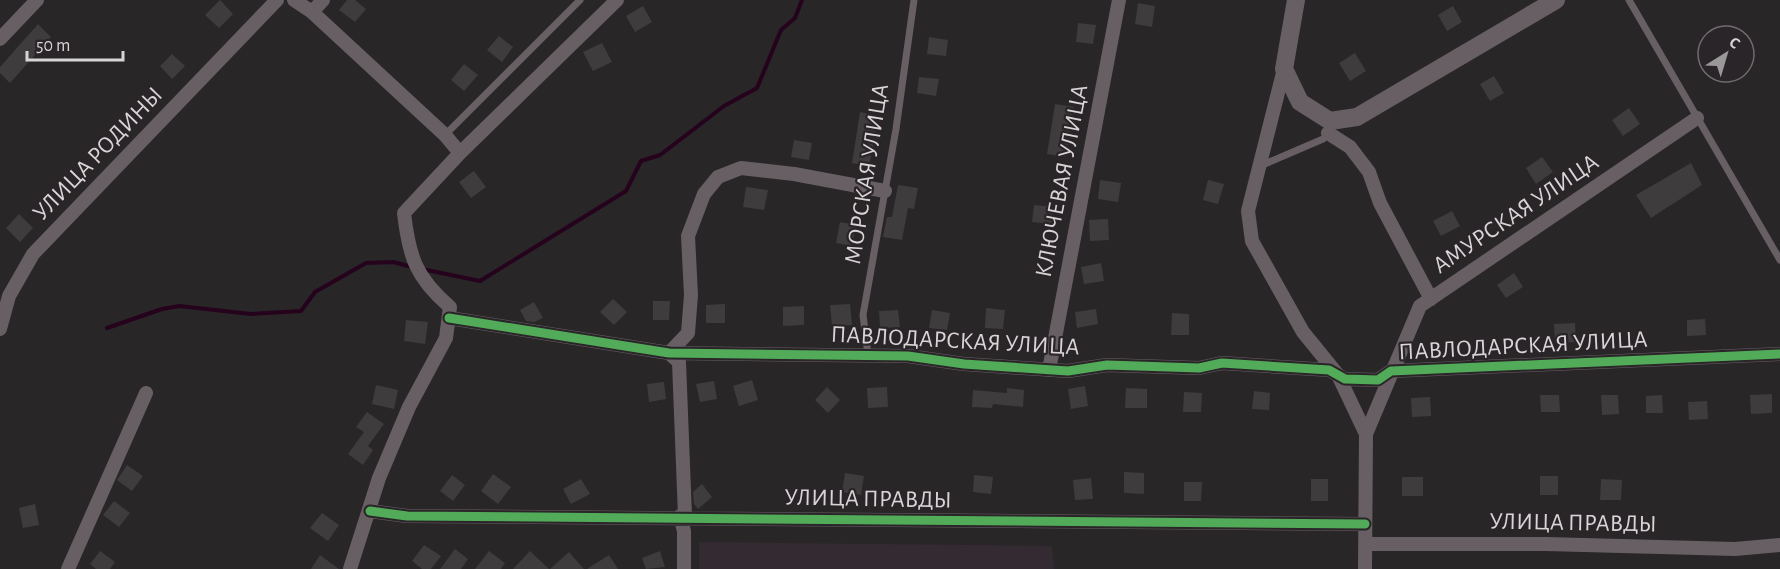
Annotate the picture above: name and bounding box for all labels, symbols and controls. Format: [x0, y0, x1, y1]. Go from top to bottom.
scale bar [27, 24, 123, 62]
north arrow [1696, 24, 1756, 84]
text: С [1726, 34, 1743, 52]
text: 50 m [36, 37, 70, 55]
street label: МОРСКАЯ УЛИЦА [841, 82, 893, 266]
street label: УЛИЦА РОДИНЫ [29, 83, 167, 225]
street label: КЛЮЧЕВАЯ УЛИЦА [1032, 83, 1092, 279]
street label: АМУРСКАЯ УЛИЦА [1429, 150, 1603, 278]
street label: ПАВЛОДАРСКАЯ УЛИЦА [830, 322, 1080, 360]
street label: ПАВЛОДАРСКАЯ УЛИЦА [1398, 327, 1648, 365]
street label: УЛИЦА ПРАВДЫ [784, 486, 952, 512]
street label: УЛИЦА ПРАВДЫ [1489, 510, 1657, 536]

